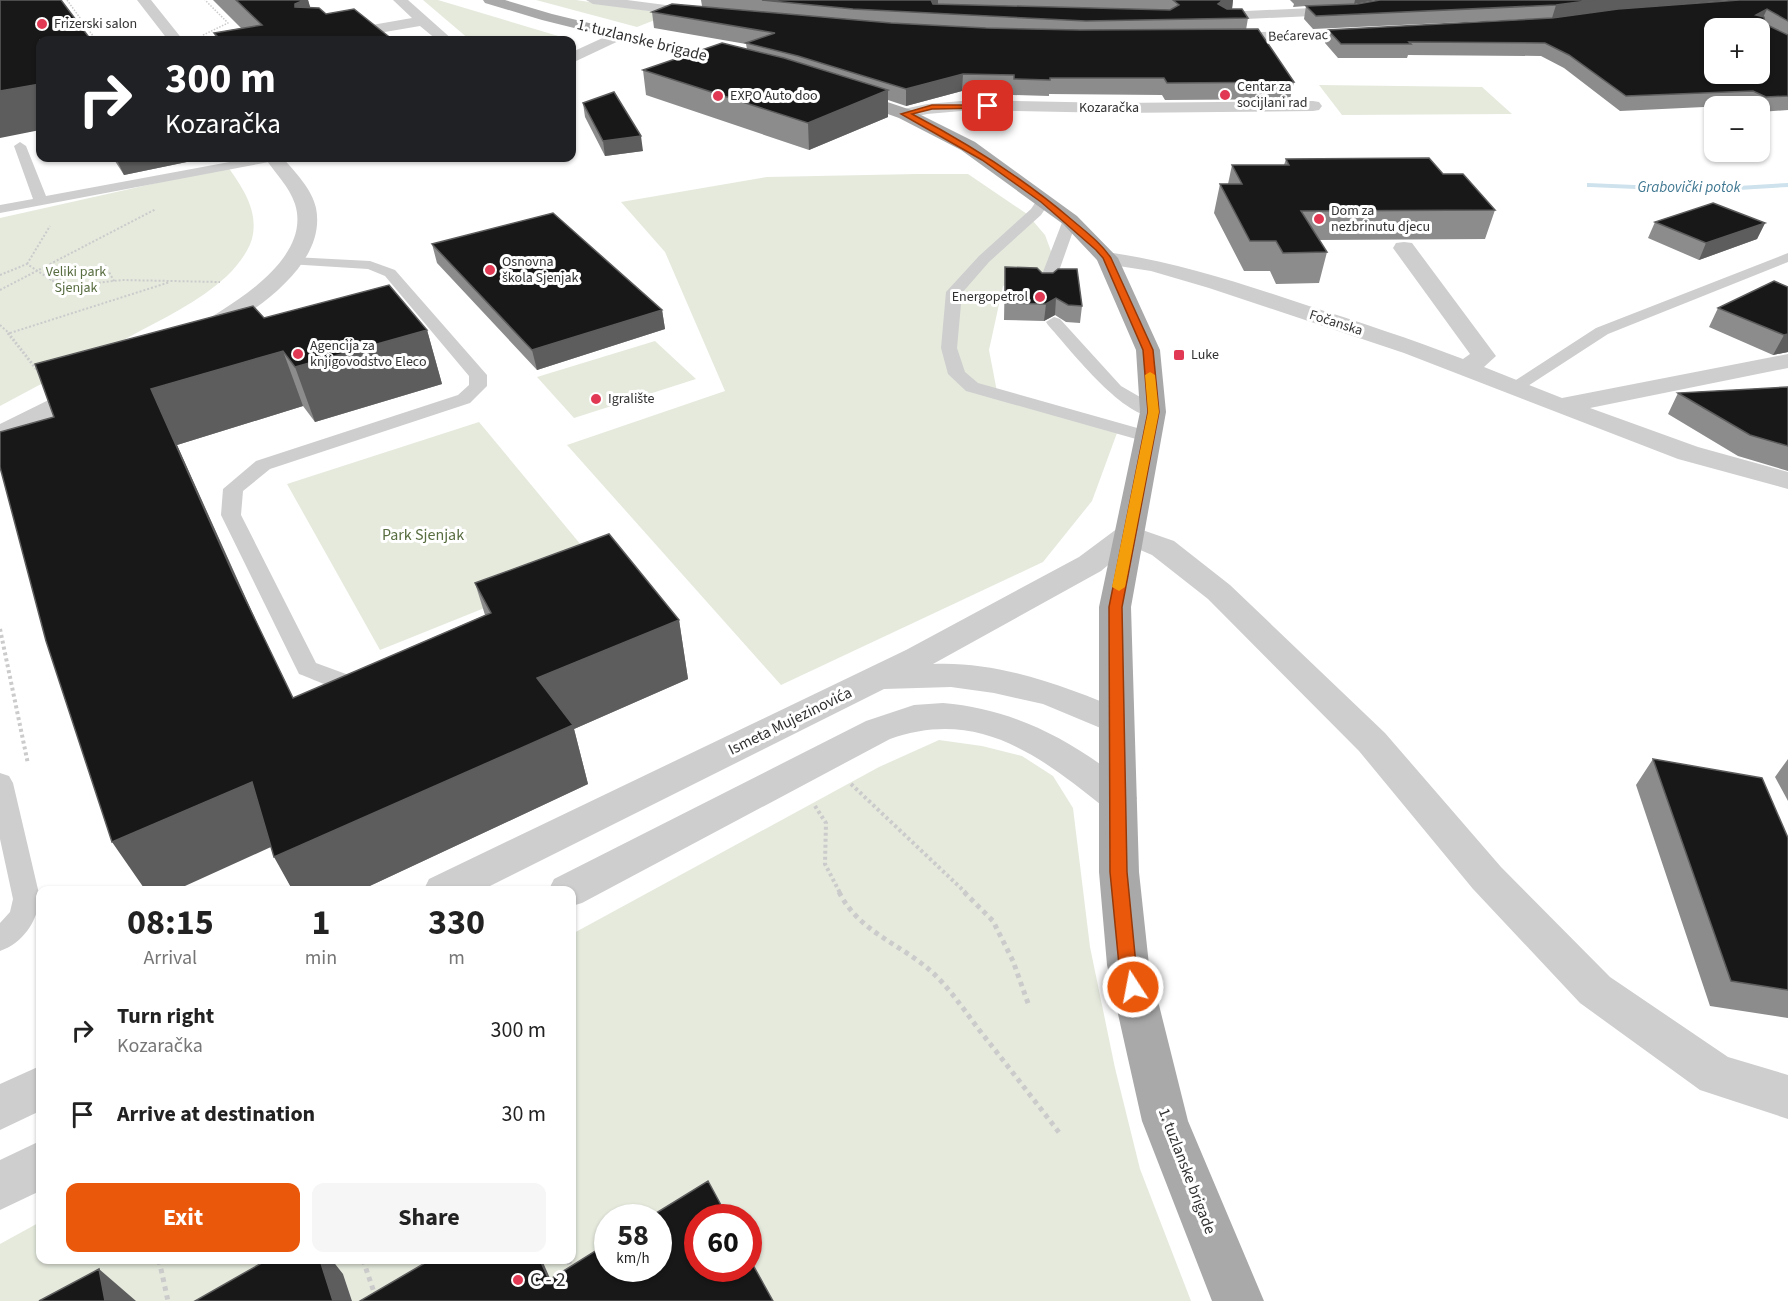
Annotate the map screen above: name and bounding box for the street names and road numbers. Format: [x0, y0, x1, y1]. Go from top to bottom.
street label: 1. tuzlanske brigade [575, 13, 709, 67]
street label: Bećarevac [1268, 25, 1329, 47]
street label: Kozaračka [1079, 98, 1139, 118]
street label: Fočanska [1307, 305, 1365, 341]
street label: Ismeta Mujezinovića [724, 681, 856, 761]
street label: 1. tuzlanske brigade [1153, 1105, 1221, 1237]

